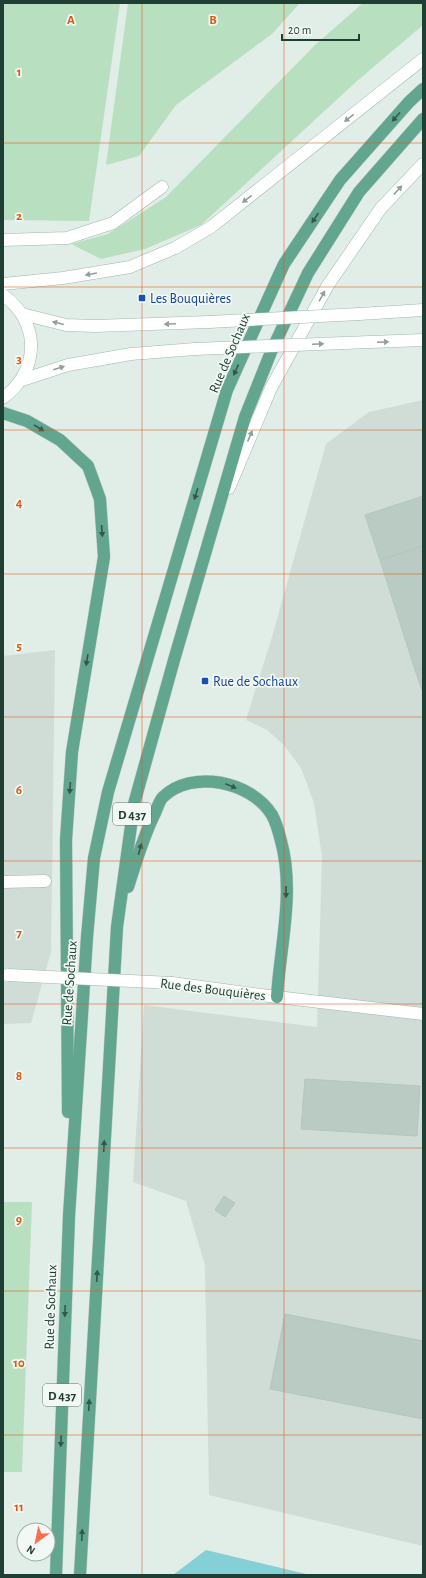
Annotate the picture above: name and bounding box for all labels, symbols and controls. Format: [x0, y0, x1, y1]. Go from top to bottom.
text: A [67, 14, 75, 27]
text: B [209, 14, 217, 27]
scale bar [282, 16, 359, 42]
text: 20 m [288, 24, 311, 36]
text: 1 [17, 66, 21, 79]
one-way arrow [391, 111, 400, 122]
one-way arrow [343, 114, 354, 122]
one-way arrow [393, 186, 402, 195]
one-way arrow [241, 194, 252, 203]
text: 2 [16, 210, 22, 223]
one-way arrow [311, 213, 319, 223]
one-way arrow [85, 271, 97, 277]
one-way arrow [319, 290, 326, 302]
place label: Les Bouquières [150, 292, 231, 306]
marker: Les Bouquières [137, 293, 147, 303]
street label: Rue de Sochaux [207, 312, 253, 395]
one-way arrow [52, 320, 64, 326]
one-way arrow [164, 320, 176, 327]
one-way arrow [377, 338, 389, 345]
one-way arrow [312, 341, 324, 348]
text: 3 [16, 353, 22, 366]
one-way arrow [54, 365, 66, 371]
one-way arrow [233, 365, 239, 376]
one-way arrow [33, 425, 45, 432]
one-way arrow [248, 430, 254, 442]
one-way arrow [193, 488, 199, 500]
text: 4 [16, 497, 23, 510]
one-way arrow [99, 525, 105, 538]
text: 5 [16, 640, 22, 653]
one-way arrow [84, 654, 90, 666]
place label: Rue de Sochaux [213, 675, 298, 689]
marker: Rue de Sochaux [200, 676, 210, 686]
one-way arrow [66, 782, 73, 794]
one-way arrow [225, 782, 237, 789]
text: 6 [16, 784, 22, 797]
road number: D 437 [113, 803, 151, 825]
one-way arrow [137, 843, 143, 855]
one-way arrow [283, 886, 289, 899]
text: 7 [16, 927, 22, 940]
street label: Rue de Sochaux [60, 940, 80, 1026]
street label: Rue des Bouquières [159, 977, 266, 1003]
text: 8 [16, 1070, 22, 1083]
one-way arrow [101, 1139, 107, 1152]
text: 9 [16, 1214, 22, 1227]
street label: Rue de Sochaux [43, 1264, 59, 1350]
one-way arrow [93, 1270, 100, 1282]
one-way arrow [62, 1305, 68, 1318]
text: 10 [13, 1357, 25, 1370]
road number: D 437 [43, 1384, 81, 1406]
one-way arrow [86, 1399, 93, 1411]
one-way arrow [57, 1435, 64, 1447]
text: 11 [14, 1501, 24, 1514]
north arrow [16, 1522, 56, 1562]
one-way arrow [78, 1529, 85, 1541]
text: N [25, 1543, 37, 1557]

